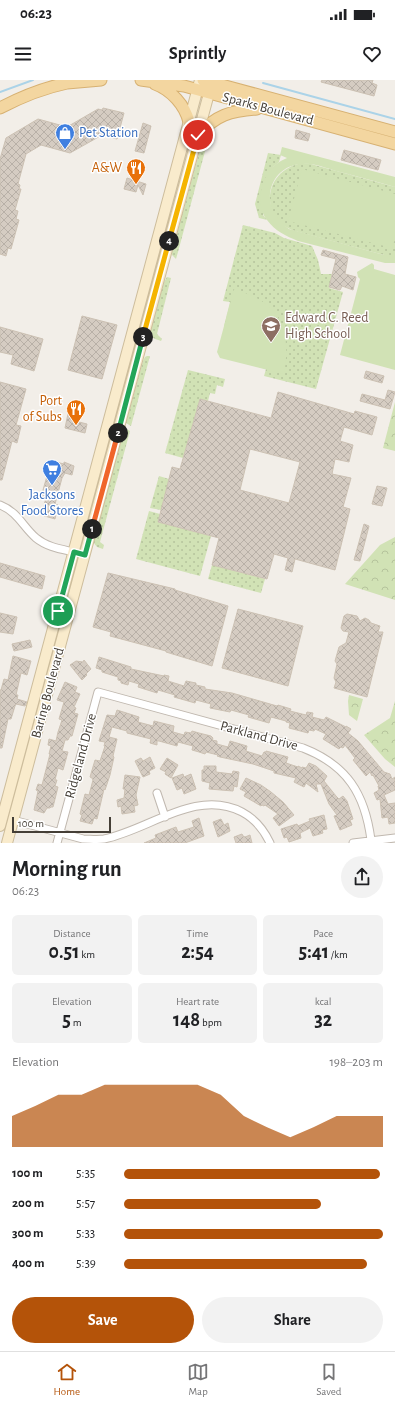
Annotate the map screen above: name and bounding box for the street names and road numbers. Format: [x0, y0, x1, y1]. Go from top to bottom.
street label: Sparks Boulevard [221, 90, 315, 128]
street label: Baring Boulevard [29, 646, 67, 740]
street label: Ridgeland Drive [63, 712, 99, 800]
street label: Parkland Drive [219, 719, 299, 753]

